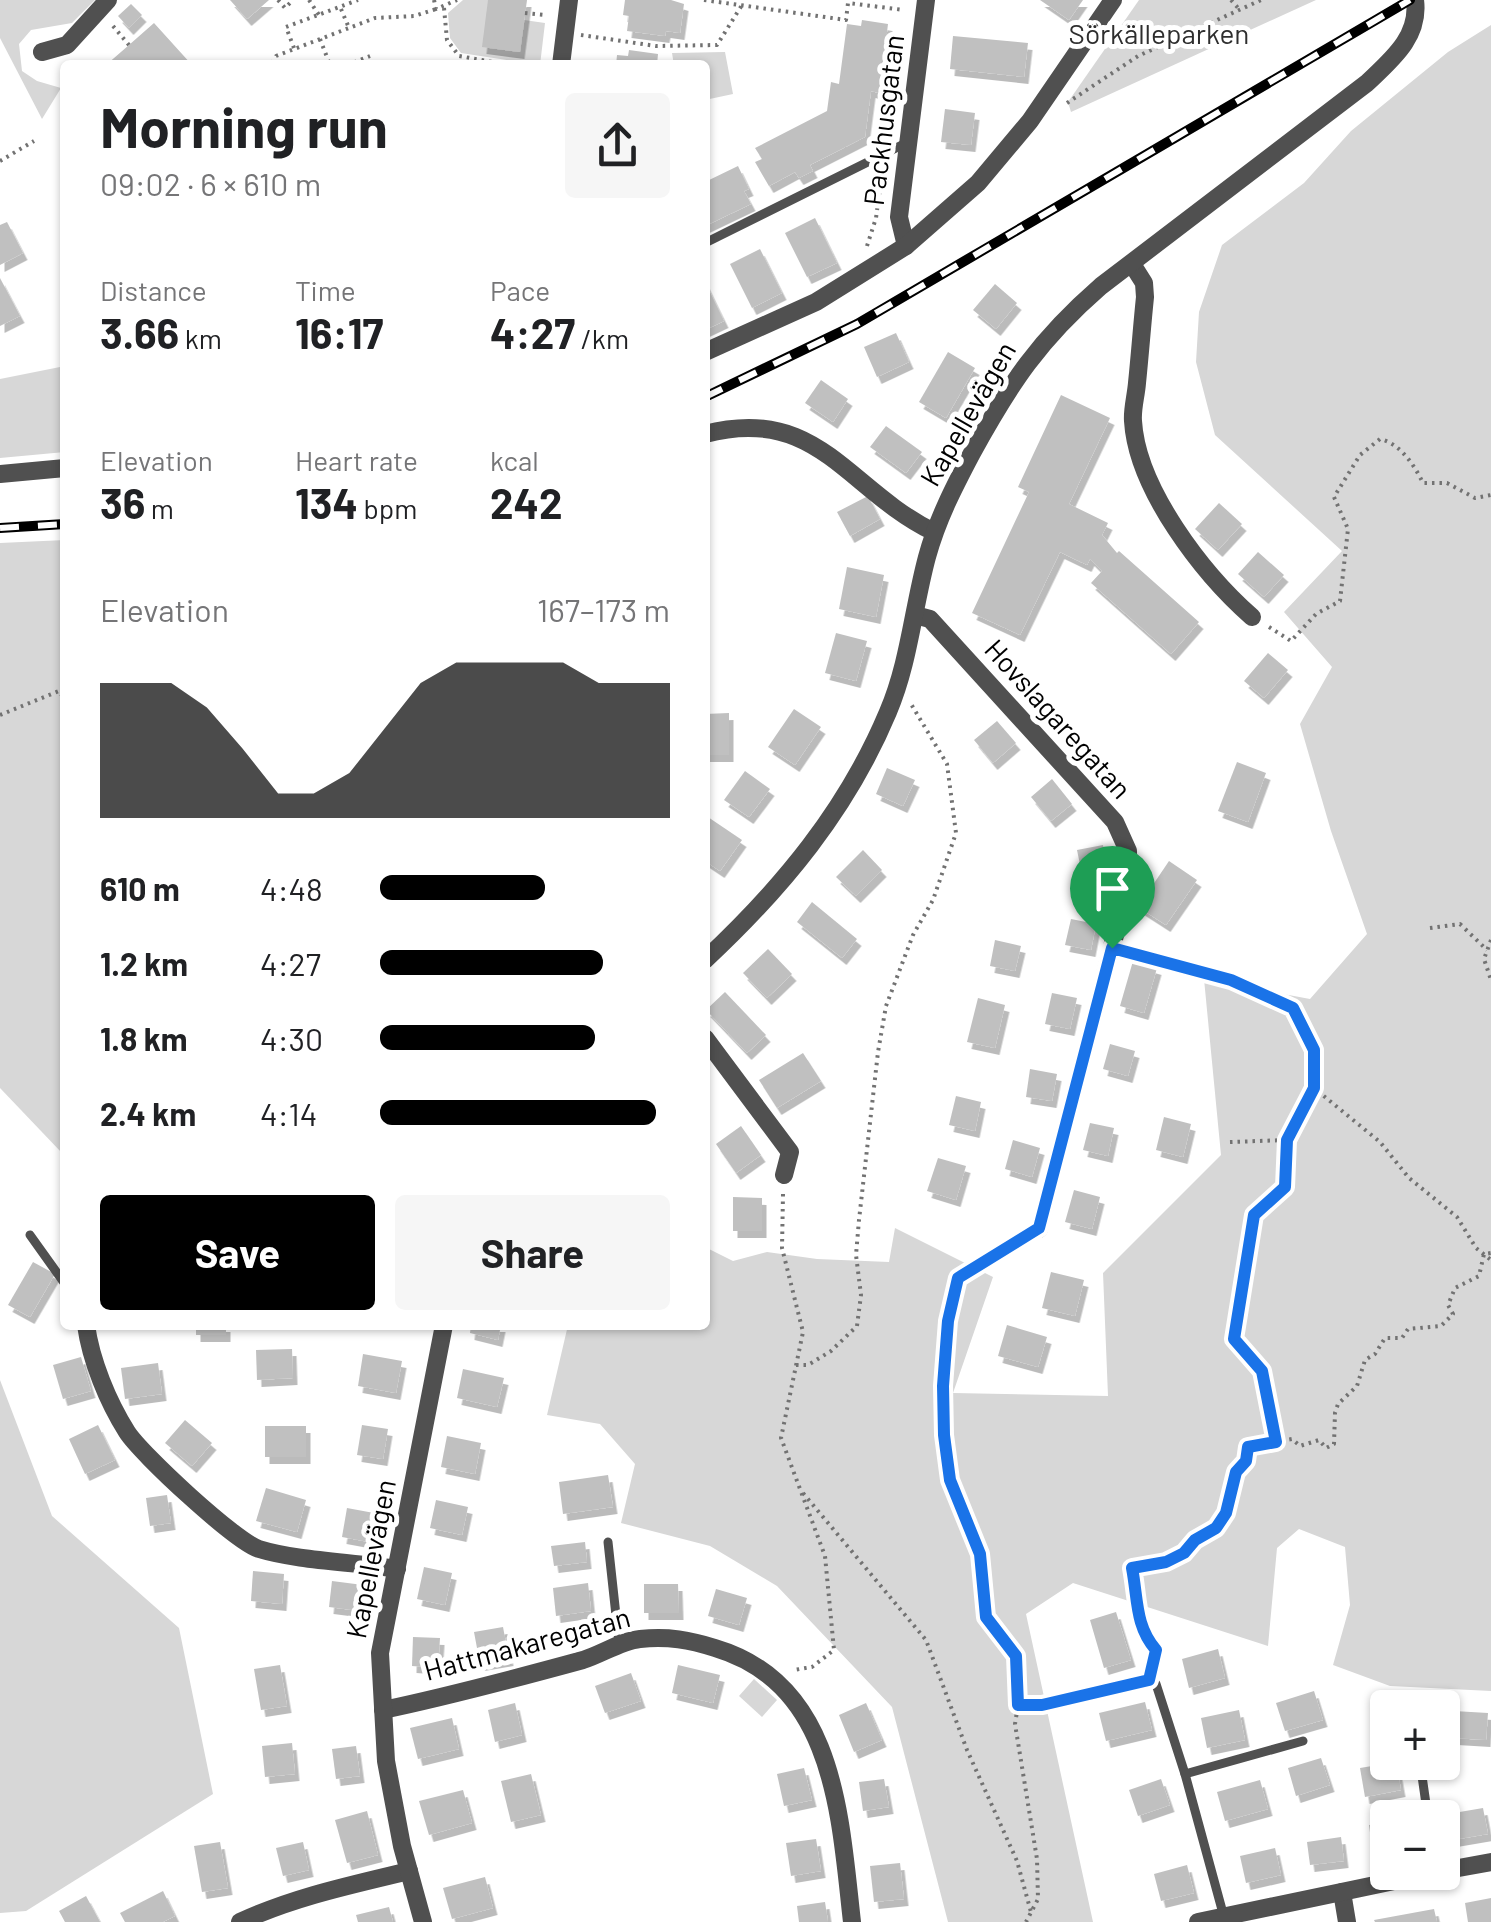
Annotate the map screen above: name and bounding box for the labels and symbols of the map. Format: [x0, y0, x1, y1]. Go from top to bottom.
park label: Sörkälleparken [1069, 16, 1249, 50]
street label: Packhusgatan [856, 33, 910, 207]
street label: Kapellevägen [912, 335, 1022, 492]
street label: Hovslagaregatan [978, 632, 1139, 805]
pin [1070, 846, 1155, 949]
street label: Kapellevägen [338, 1476, 402, 1641]
street label: Hattmakaregatan [420, 1599, 634, 1687]

